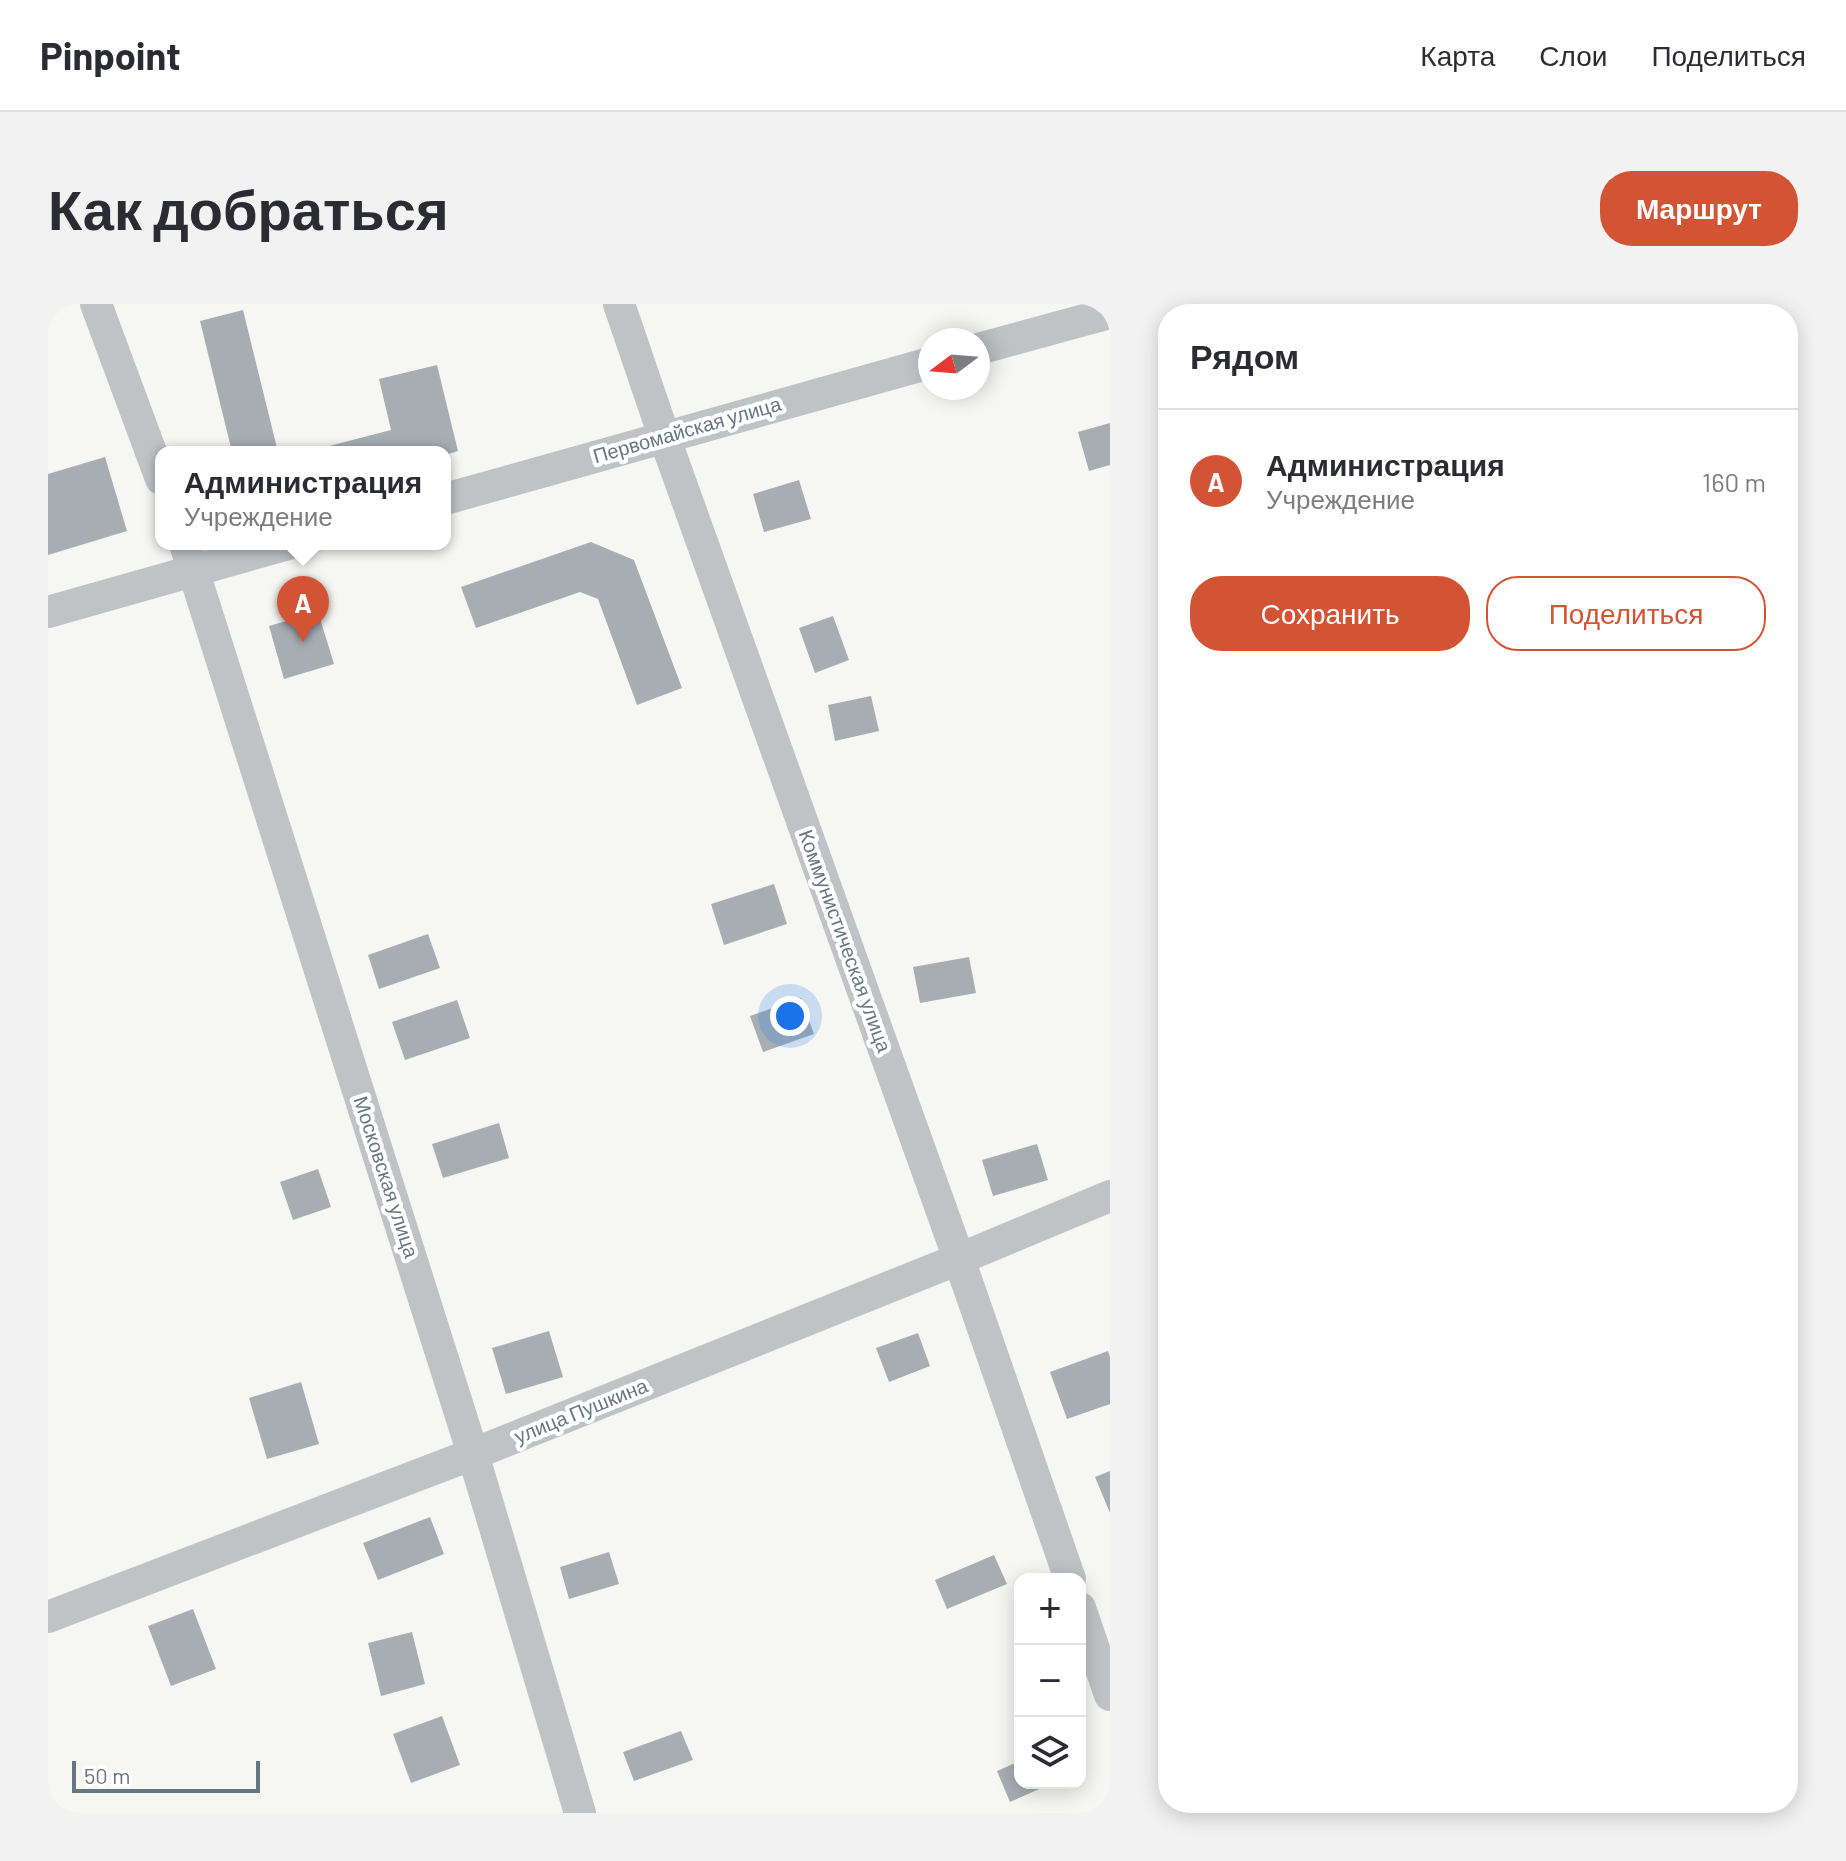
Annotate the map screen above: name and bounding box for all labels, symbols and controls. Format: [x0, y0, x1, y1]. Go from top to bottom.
text: Pinpoint [40, 32, 181, 78]
text: Карта [1420, 38, 1495, 72]
text: Слои [1539, 38, 1607, 72]
text: Поделиться [1651, 38, 1806, 72]
button: Маршрут [1600, 171, 1798, 246]
text: Как добраться [48, 174, 449, 241]
north arrow [918, 328, 990, 400]
text: Рядом [1190, 335, 1299, 376]
street label: Первомайская улица [590, 390, 784, 467]
popup [155, 446, 451, 550]
text: Администрация [1266, 446, 1505, 482]
text: Администрация [184, 463, 422, 499]
text: A [1207, 466, 1225, 497]
text: 160 m [1702, 466, 1766, 497]
text: Учреждение [1266, 483, 1415, 514]
text: Учреждение [184, 500, 333, 531]
pin: A [277, 576, 329, 642]
button: Сохранить [1190, 576, 1470, 651]
button: Поделиться [1486, 576, 1766, 651]
street label: Коммунистическая улица [795, 826, 898, 1056]
your location [770, 996, 810, 1036]
street label: Московская улица [349, 1093, 425, 1261]
street label: улица Пушкина [511, 1372, 652, 1448]
map controls [1014, 1573, 1086, 1789]
button: + [1014, 1573, 1086, 1645]
button: − [1014, 1645, 1086, 1717]
button: layers [1014, 1717, 1086, 1789]
scale bar [72, 1757, 260, 1793]
text: 50 m [84, 1762, 130, 1788]

